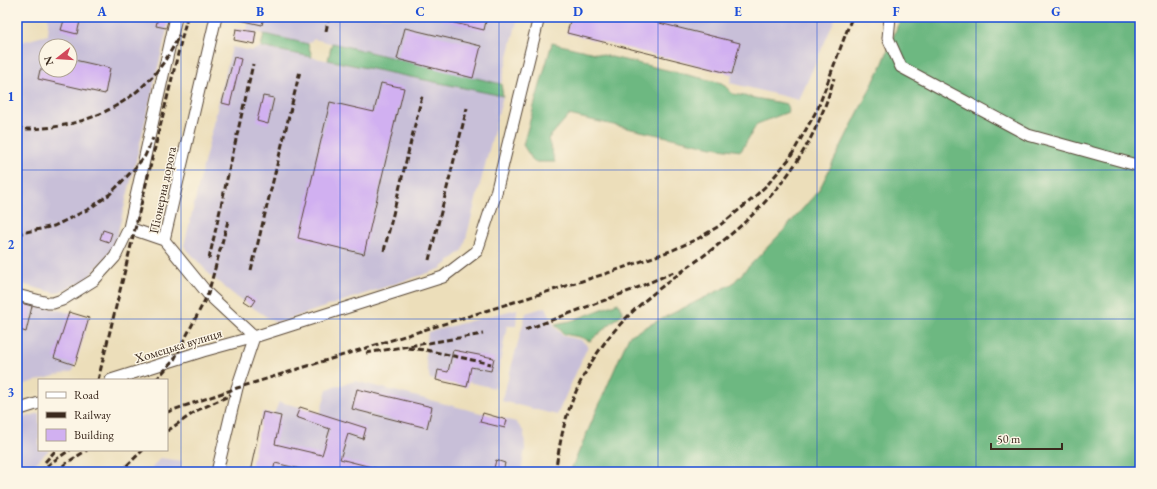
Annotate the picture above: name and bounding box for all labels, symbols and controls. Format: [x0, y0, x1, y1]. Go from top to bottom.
text: A [96, 3, 107, 20]
text: B [256, 3, 264, 20]
text: C [415, 3, 425, 20]
text: D [573, 3, 583, 20]
text: E [734, 3, 742, 20]
text: F [892, 3, 900, 20]
text: G [1051, 3, 1061, 20]
north arrow [38, 38, 78, 78]
text: N [40, 55, 56, 67]
text: 1 [8, 88, 15, 105]
street label: Піонерна дорога [145, 144, 180, 235]
text: 2 [8, 236, 15, 253]
street label: Хомецька вулиця [131, 324, 224, 367]
legend [38, 379, 168, 451]
text: 3 [8, 384, 15, 401]
text: Road [74, 387, 100, 403]
text: Railway [74, 407, 112, 423]
scale bar [991, 425, 1062, 451]
text: Building [74, 427, 115, 443]
text: 50 m [997, 431, 1021, 447]

